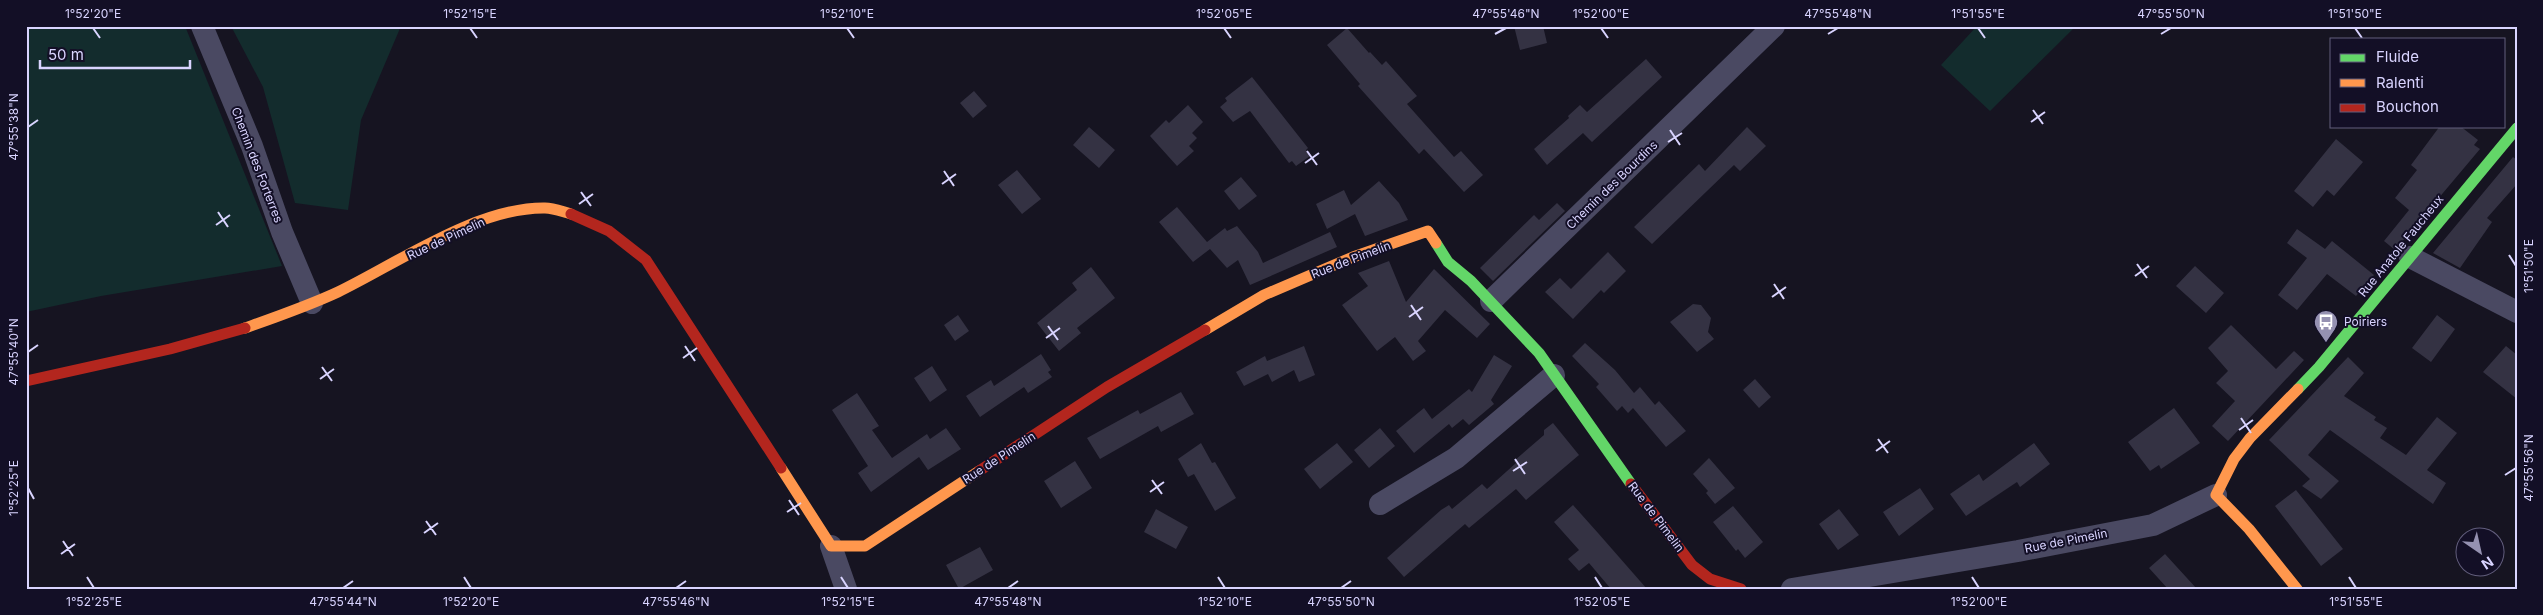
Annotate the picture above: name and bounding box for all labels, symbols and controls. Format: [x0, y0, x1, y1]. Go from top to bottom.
text: 1°52'20"E [65, 6, 121, 21]
text: 1°52'15"E [443, 6, 497, 21]
text: 1°52'10"E [820, 6, 874, 21]
text: 1°52'05"E [1196, 6, 1252, 21]
text: 47°55'46"N [1472, 6, 1540, 21]
text: 1°52'00"E [1573, 6, 1629, 21]
text: 47°55'48"N [1804, 6, 1872, 21]
text: 1°51'55"E [1951, 6, 2005, 21]
text: 47°55'50"N [2137, 6, 2205, 21]
text: 1°51'50"E [2328, 6, 2382, 21]
scale bar [40, 38, 190, 70]
legend [2330, 38, 2506, 128]
text: 50 m [48, 45, 84, 64]
text: Fluide [2376, 47, 2419, 66]
text: Ralenti [2376, 73, 2424, 92]
text: 47°55'38"N [6, 93, 21, 161]
text: Bouchon [2376, 97, 2439, 116]
street label: Chemin des Forterres [229, 105, 286, 225]
street label: Chemin des Bourdins [1563, 137, 1660, 232]
street label: Rue Anatole Faucheux [2355, 191, 2447, 300]
street label: Rue de Pimelin [405, 214, 487, 263]
street label: Rue de Pimelin [1309, 237, 1393, 282]
text: 1°51'50"E [2521, 239, 2536, 293]
bus stop icon: Poiriers [2313, 309, 2339, 343]
place label: Poiriers [2344, 314, 2387, 329]
text: 47°55'40"N [6, 318, 21, 386]
street label: Rue de Pimelin [959, 428, 1038, 487]
text: 47°55'56"N [2521, 434, 2536, 502]
text: 1°52'25"E [6, 460, 21, 516]
street label: Rue de Pimelin [1625, 479, 1688, 555]
street label: Rue de Pimelin [2023, 525, 2109, 556]
north arrow [2456, 528, 2506, 578]
text: N [2478, 553, 2497, 573]
text: 1°52'25"E [66, 594, 122, 609]
text: 47°55'44"N [309, 594, 377, 609]
text: 1°52'20"E [443, 594, 499, 609]
text: 47°55'46"N [642, 594, 710, 609]
text: 1°52'15"E [821, 594, 875, 609]
text: 47°55'48"N [974, 594, 1042, 609]
text: 1°52'10"E [1198, 594, 1252, 609]
text: 47°55'50"N [1307, 594, 1375, 609]
text: 1°52'05"E [1574, 594, 1630, 609]
text: 1°52'00"E [1951, 594, 2007, 609]
text: 1°51'55"E [2329, 594, 2383, 609]

